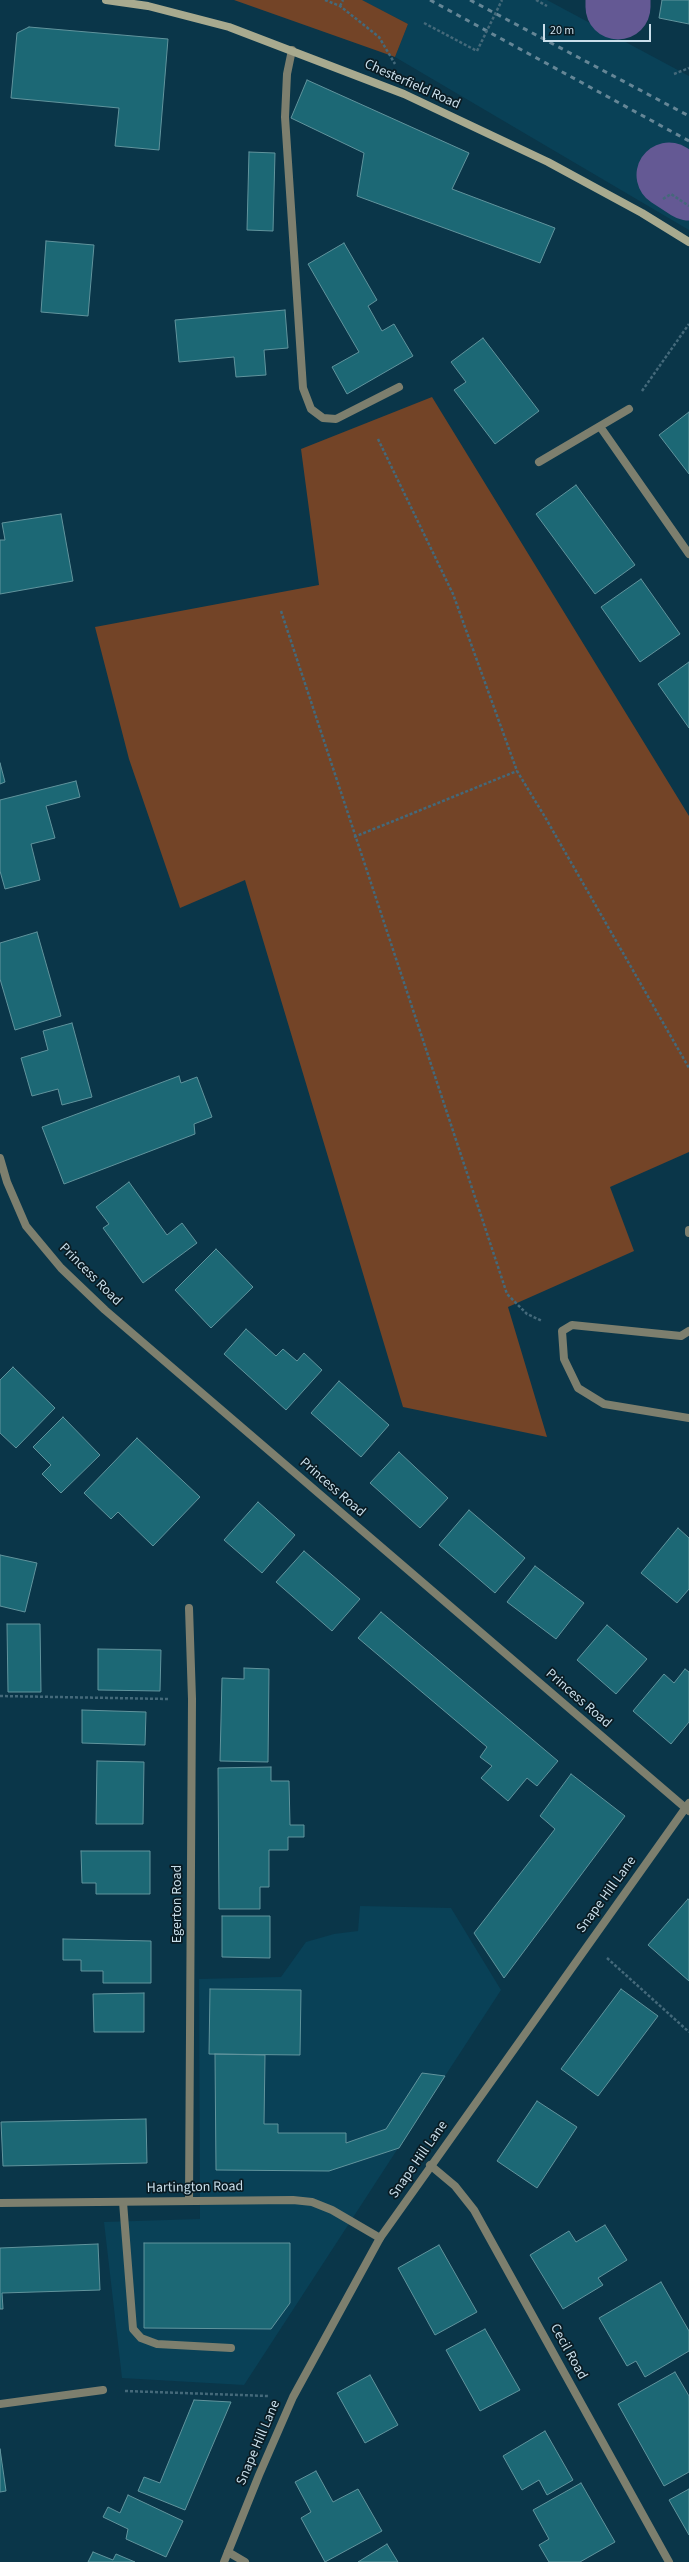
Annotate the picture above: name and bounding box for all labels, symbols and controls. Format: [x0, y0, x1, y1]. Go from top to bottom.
scale bar [545, 16, 653, 42]
text: 20 m [550, 22, 574, 39]
street label: Chesterfield Road [361, 56, 463, 114]
street label: Princess Road [55, 1240, 125, 1310]
street label: Princess Road [296, 1455, 368, 1521]
street label: Princess Road [542, 1666, 614, 1732]
street label: Snape Hill Lane [574, 1853, 640, 1937]
street label: Egerton Road [170, 1865, 186, 1943]
street label: Snape Hill Lane [386, 2118, 452, 2202]
street label: Hartington Road [147, 2179, 243, 2197]
street label: Cecil Road [546, 2321, 590, 2383]
street label: Snape Hill Lane [234, 2398, 284, 2488]

